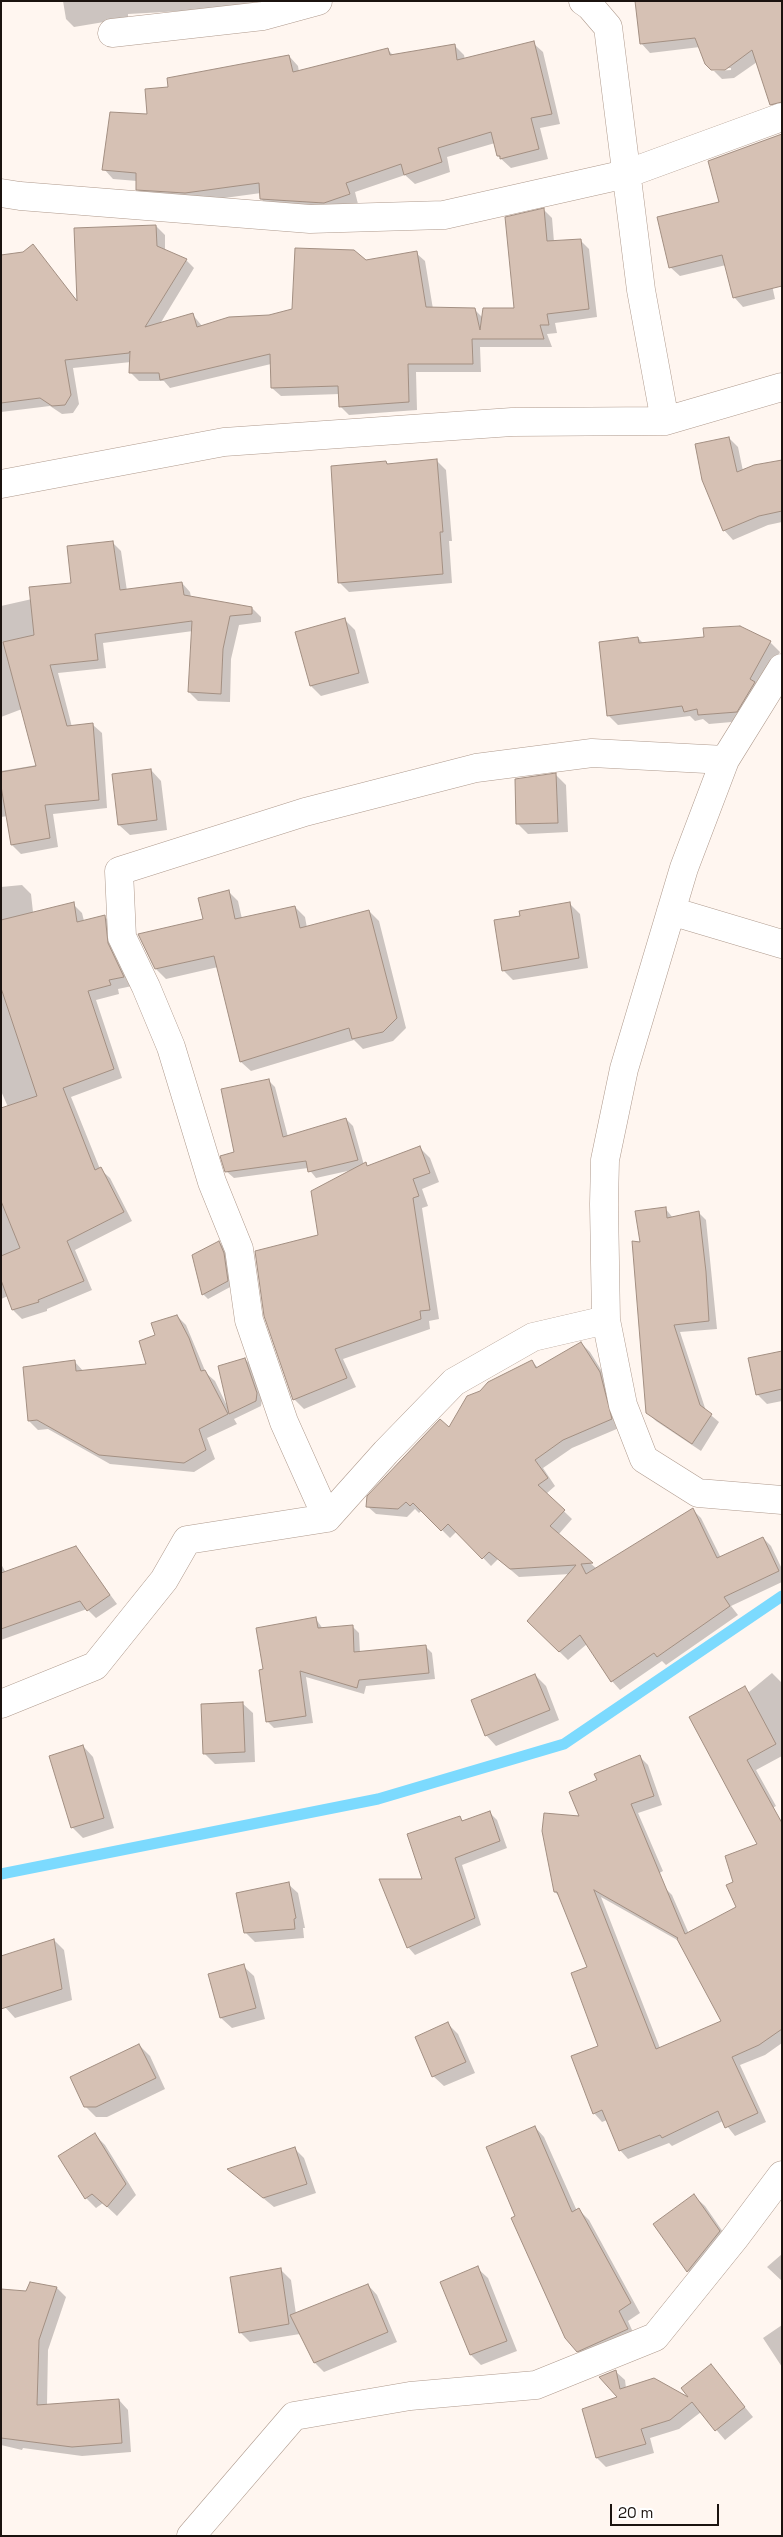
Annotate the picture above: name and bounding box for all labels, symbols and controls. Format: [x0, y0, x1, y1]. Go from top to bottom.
scale bar [613, 2494, 722, 2526]
text: 20 m [618, 2503, 653, 2522]

